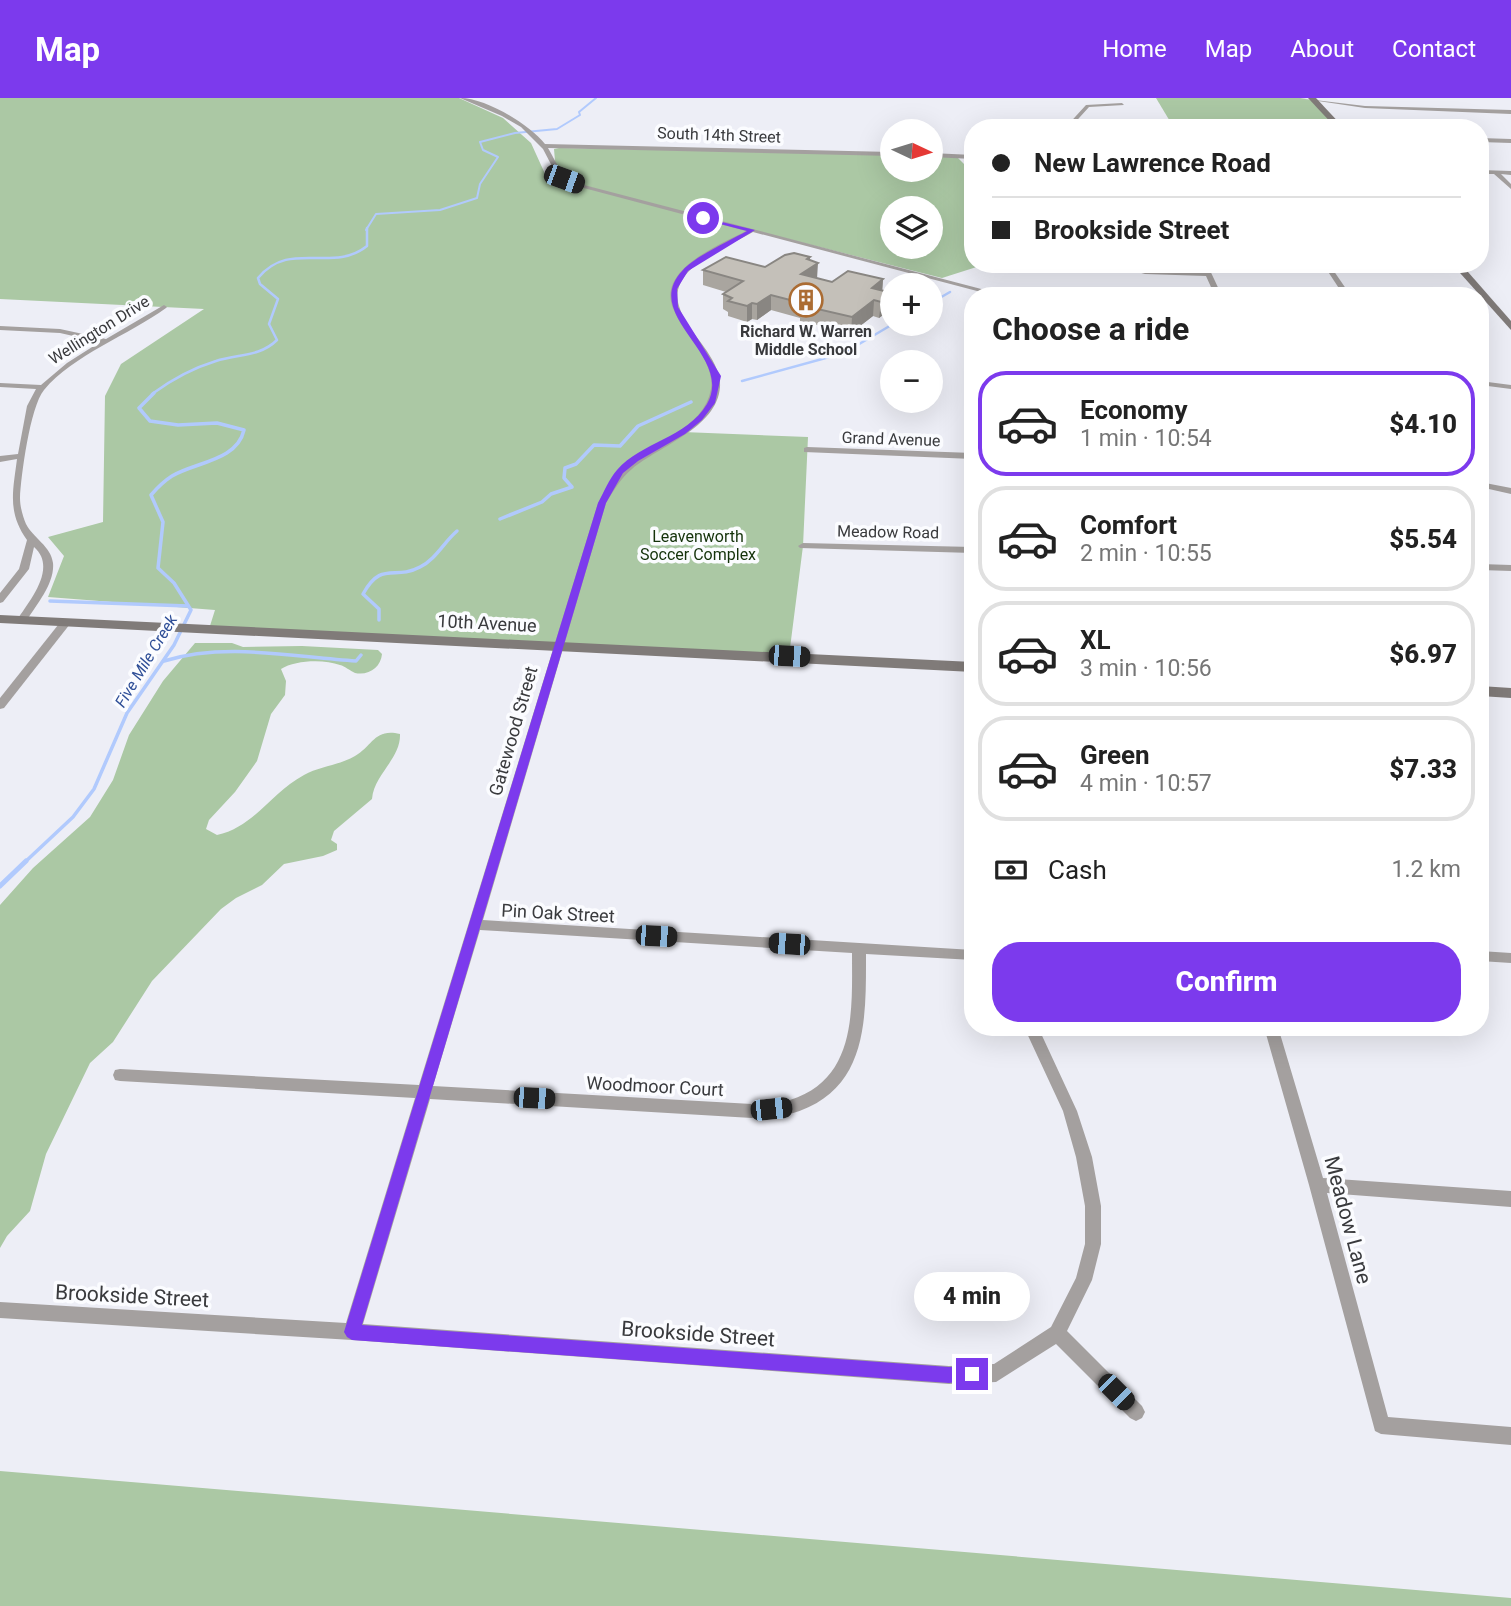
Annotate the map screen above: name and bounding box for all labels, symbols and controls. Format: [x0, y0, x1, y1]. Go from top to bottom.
text: Map [35, 30, 100, 69]
text: Home [1102, 35, 1167, 63]
text: Map [1205, 35, 1252, 63]
text: About [1290, 35, 1354, 63]
text: Contact [1392, 35, 1476, 63]
north arrow [880, 119, 943, 182]
map controls [880, 119, 943, 413]
street label: South 14th Street [657, 123, 781, 147]
text: New Lawrence Road [1034, 148, 1271, 178]
car [541, 162, 588, 196]
button: layers [880, 196, 943, 259]
route start [687, 202, 719, 234]
text: Brookside Street [1034, 215, 1229, 245]
button: + [880, 273, 943, 336]
building icon: Richard W. Warren Middle School [787, 281, 825, 319]
street label: Wellington Drive [45, 292, 153, 368]
text: Choose a ride [992, 310, 1189, 348]
place label: Richard W. Warren Middle School [740, 322, 872, 359]
button: − [880, 350, 943, 413]
icon: car [996, 392, 1059, 455]
text: Economy [1080, 395, 1187, 425]
text: $4.10 [1389, 409, 1457, 439]
text: 1 min · 10:54 [1080, 425, 1212, 452]
street label: Grand Avenue [841, 428, 941, 450]
icon: car [996, 507, 1059, 570]
text: Comfort [1080, 510, 1177, 540]
street label: Meadow Road [837, 522, 939, 542]
text: $5.54 [1389, 524, 1457, 554]
park label: Leavenworth Soccer Complex [640, 527, 756, 564]
text: 2 min · 10:55 [1080, 540, 1212, 567]
water label: Five Mile Creek [111, 610, 182, 711]
street label: 10th Avenue [437, 610, 537, 636]
icon: car [996, 622, 1059, 685]
text: XL [1080, 625, 1111, 655]
text: $6.97 [1389, 639, 1457, 669]
car [768, 644, 811, 668]
text: 3 min · 10:56 [1080, 655, 1212, 682]
street label: Gatewood Street [484, 664, 542, 798]
icon: car [996, 737, 1059, 800]
text: Green [1080, 740, 1150, 770]
text: $7.33 [1389, 754, 1457, 784]
text: 4 min · 10:57 [1080, 770, 1212, 797]
icon: cash [992, 851, 1030, 889]
text: Cash [1048, 855, 1107, 885]
text: 1.2 km [1392, 856, 1461, 883]
street label: Pin Oak Street [501, 900, 615, 926]
car [635, 924, 678, 948]
car [768, 932, 811, 956]
button: Confirm [992, 942, 1461, 1022]
street label: Woodmoor Court [586, 1072, 724, 1100]
car [513, 1086, 556, 1110]
car [750, 1096, 793, 1122]
street label: Meadow Lane [1319, 1154, 1377, 1286]
callout: 4 min [914, 1272, 1030, 1322]
street label: Brookside Street [54, 1280, 210, 1312]
text: 4 min [943, 1283, 1001, 1310]
street label: Brookside Street [620, 1317, 776, 1351]
route end [956, 1358, 988, 1390]
car [1094, 1370, 1139, 1414]

